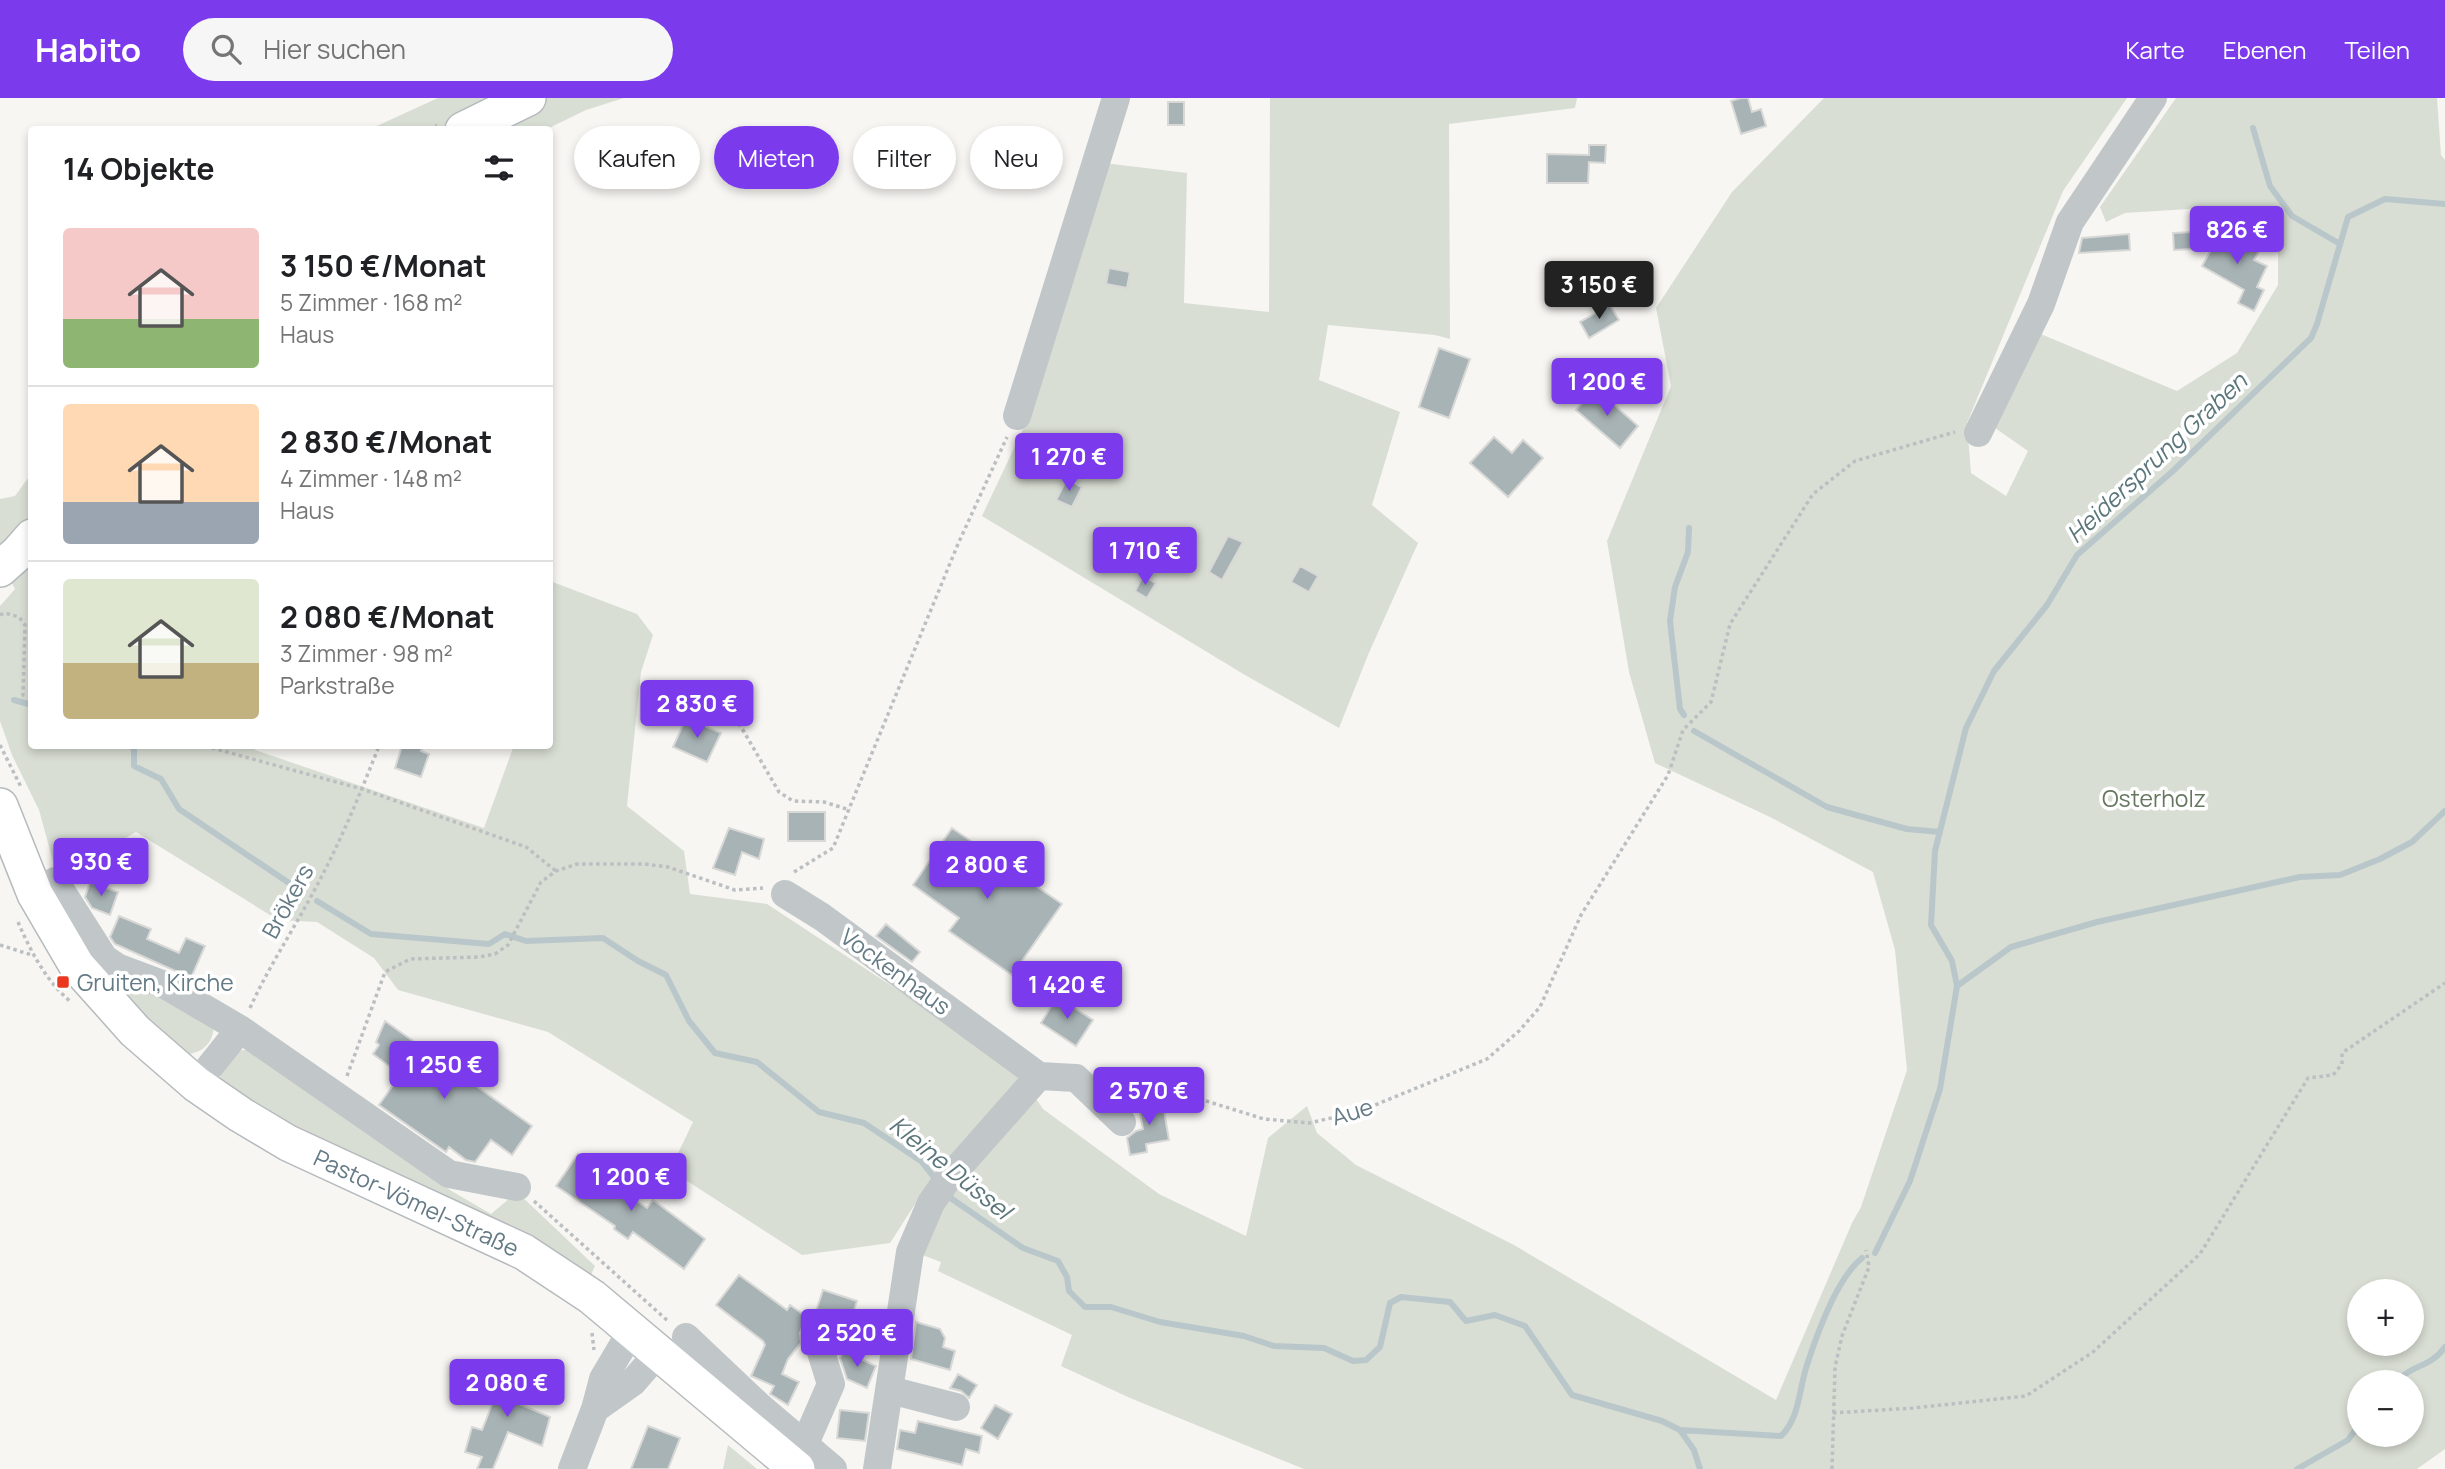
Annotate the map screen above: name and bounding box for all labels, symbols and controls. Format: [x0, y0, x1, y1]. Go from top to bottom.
search box [183, 18, 673, 81]
text: Habito [35, 27, 141, 72]
icon: search [207, 30, 245, 68]
text: Hier suchen [263, 31, 406, 67]
text: Karte [2125, 33, 2185, 66]
text: Ebenen [2223, 33, 2306, 66]
text: Teilen [2344, 33, 2410, 66]
chip: Kaufen [574, 126, 700, 189]
chip: Mieten [714, 126, 839, 189]
chip: Filter [853, 126, 956, 189]
chip: Neu [970, 126, 1063, 189]
text: 14 Objekte [63, 148, 214, 189]
icon: filters [480, 149, 518, 187]
pin: 826 € [2188, 206, 2286, 266]
text: 826 € [2206, 213, 2268, 245]
text: 3 150 €/Monat [280, 245, 487, 286]
icon: home [119, 256, 203, 340]
pin: 3 150 € [1534, 262, 1664, 321]
text: 3 150 € [1561, 268, 1637, 300]
text: 5 Zimmer · 168 m² [280, 286, 462, 318]
text: Haus [280, 318, 334, 350]
pin: 1 200 € [1542, 358, 1672, 418]
water label: Heidersprung Graben [2058, 364, 2254, 550]
text: 1 200 € [1568, 365, 1646, 397]
text: 2 830 €/Monat [280, 421, 492, 462]
icon: home [119, 432, 203, 516]
pin: 1 270 € [1004, 434, 1134, 493]
text: 1 270 € [1031, 440, 1107, 472]
text: 4 Zimmer · 148 m² [280, 462, 462, 494]
text: Haus [280, 494, 334, 526]
pin: 1 710 € [1080, 528, 1210, 587]
text: 1 710 € [1109, 534, 1181, 566]
text: 2 080 €/Monat [280, 596, 494, 637]
icon: home [119, 607, 203, 691]
text: 3 Zimmer · 98 m² [280, 637, 453, 669]
text: Parkstraße [280, 669, 395, 701]
pin: 2 830 € [632, 680, 762, 740]
text: 2 830 € [656, 687, 738, 719]
park label: Osterholz [2102, 782, 2206, 814]
pin: 930 € [52, 838, 150, 898]
pin: 2 800 € [922, 842, 1052, 901]
text: 930 € [69, 845, 133, 877]
text: 2 800 € [946, 848, 1028, 880]
street label: Brökers [254, 858, 320, 944]
street label: Vockenhaus [834, 920, 958, 1022]
pin: 1 420 € [1002, 962, 1132, 1021]
place label: Gruiten, Kirche [77, 966, 234, 998]
text: 1 420 € [1028, 968, 1106, 1000]
marker: Gruiten, Kirche [55, 974, 71, 990]
pin: 1 250 € [379, 1042, 509, 1101]
text: 1 250 € [405, 1048, 483, 1080]
pin: 2 570 € [1084, 1068, 1214, 1127]
text: 2 570 € [1109, 1074, 1189, 1106]
street label: Aue [1327, 1090, 1377, 1132]
water label: Kleine Düssel [883, 1108, 1021, 1228]
street label: Pastor-Vömel-Straße [309, 1141, 524, 1264]
pin: 1 200 € [566, 1154, 696, 1213]
text: 1 200 € [592, 1160, 670, 1192]
map controls [2347, 1279, 2424, 1447]
button: + [2347, 1279, 2424, 1356]
pin: 2 520 € [792, 1310, 922, 1369]
text: 2 520 € [817, 1316, 897, 1348]
pin: 2 080 € [442, 1360, 572, 1419]
text: 2 080 € [466, 1366, 548, 1398]
button: − [2347, 1370, 2424, 1447]

